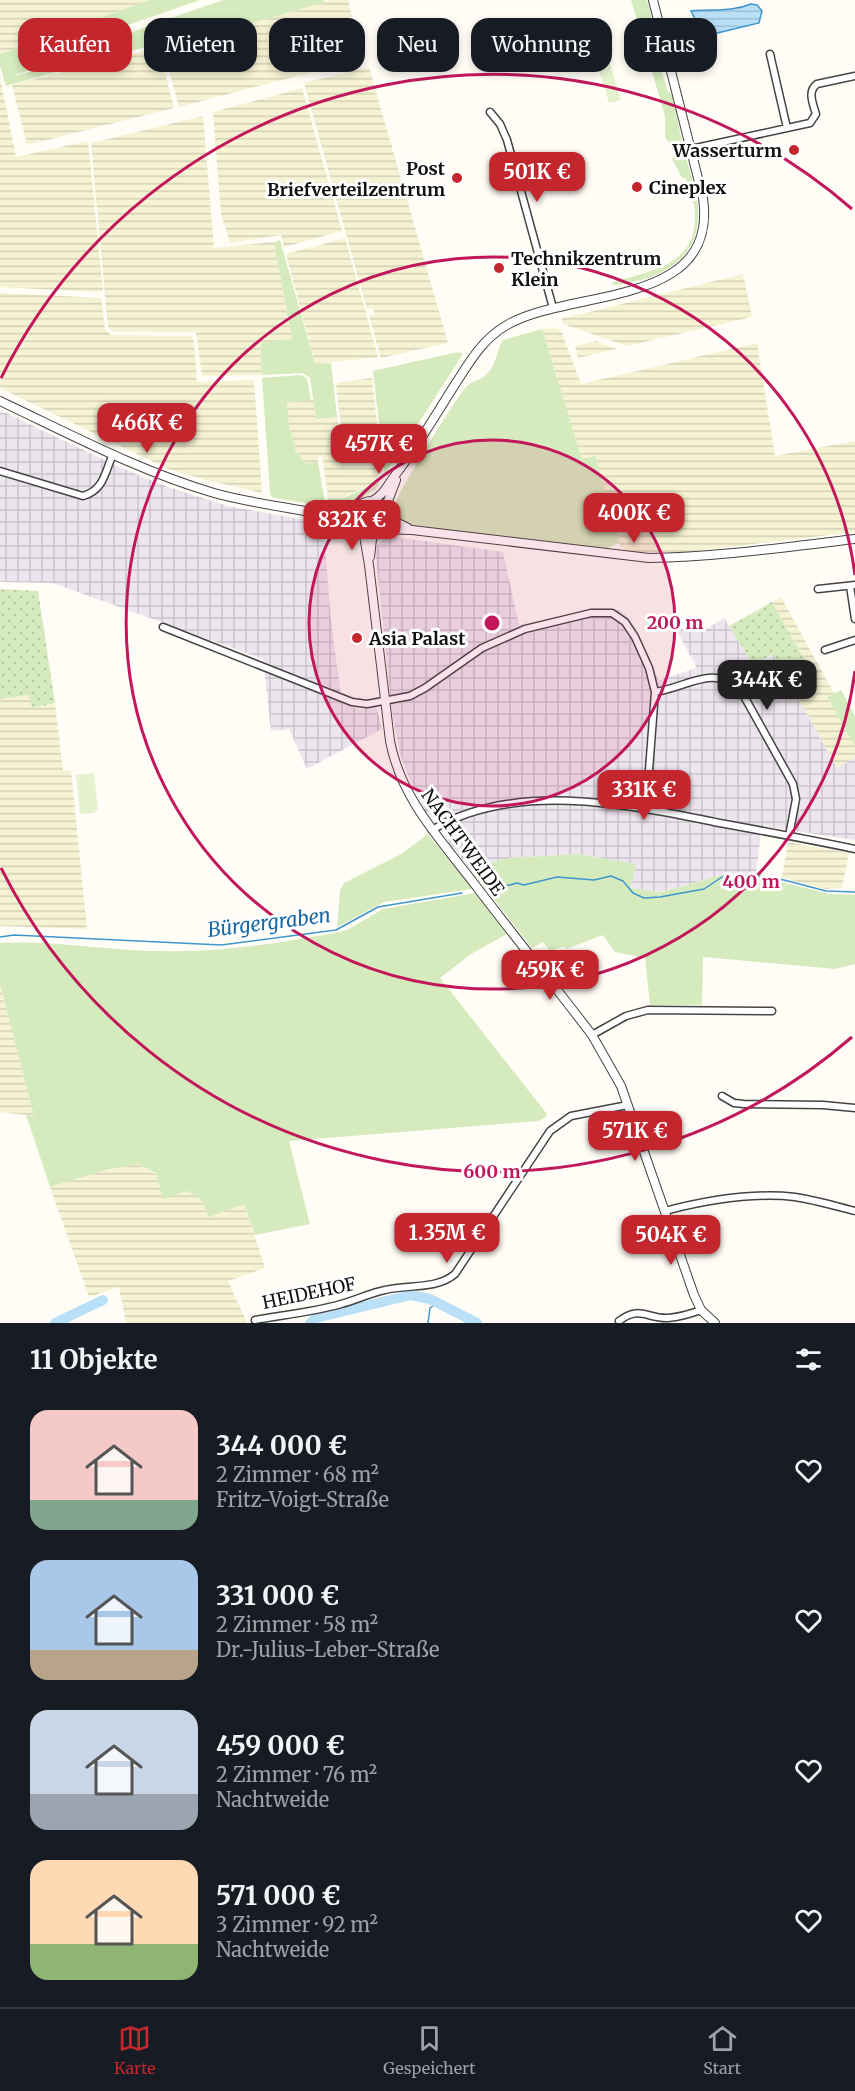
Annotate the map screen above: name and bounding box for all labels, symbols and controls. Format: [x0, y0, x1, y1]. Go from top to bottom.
chip: Kaufen [18, 18, 132, 72]
chip: Mieten [144, 18, 257, 72]
chip: Filter [269, 18, 365, 72]
chip: Neu [377, 18, 459, 72]
chip: Wohnung [471, 18, 612, 72]
chip: Haus [624, 18, 717, 72]
place label: Wasserturm [672, 139, 782, 162]
marker: Wasserturm [787, 143, 801, 157]
pin: 501K € [488, 152, 586, 203]
place label: Post Briefverteilzentrum [267, 157, 446, 201]
text: 501K € [503, 159, 571, 184]
marker: Post Briefverteilzentrum [450, 171, 464, 185]
place label: Cineplex [649, 176, 726, 199]
marker: Cineplex [630, 180, 644, 194]
place label: Technikzentrum Klein [511, 247, 661, 291]
marker: Technikzentrum Klein [492, 261, 506, 275]
pin: 466K € [98, 403, 196, 454]
text: 466K € [111, 410, 183, 435]
pin: 457K € [330, 424, 428, 475]
text: 457K € [345, 431, 413, 456]
pin: 400K € [585, 493, 683, 544]
pin: 832K € [303, 500, 401, 551]
text: 400K € [597, 500, 671, 525]
text: 832K € [318, 507, 386, 532]
text: 200 m [647, 611, 703, 634]
centre of rings [482, 613, 502, 633]
place label: Asia Palast [368, 627, 466, 650]
marker: Asia Palast [350, 631, 364, 645]
pin: 344K € [718, 660, 816, 711]
text: 344K € [732, 667, 802, 692]
pin: 331K € [595, 770, 693, 821]
text: 331K € [612, 777, 676, 802]
street label: NACHTWEIDE [417, 784, 510, 900]
text: 400 m [722, 870, 780, 893]
water label: Bürgergraben [206, 902, 332, 942]
pin: 459K € [501, 950, 599, 1001]
text: 459K € [516, 957, 584, 982]
pin: 571K € [586, 1111, 684, 1162]
text: 571K € [602, 1118, 668, 1143]
text: 600 m [463, 1160, 521, 1183]
pin: 1.35M € [392, 1213, 502, 1264]
pin: 504K € [622, 1215, 720, 1266]
text: 1.35M € [409, 1220, 486, 1245]
text: 504K € [635, 1222, 707, 1247]
street label: HEIDEHOF [260, 1272, 358, 1314]
text: 11 Objekte [30, 1343, 158, 1376]
icon: filters [792, 1343, 825, 1376]
text: 344 000 € [216, 1429, 347, 1462]
icon: home [78, 1434, 150, 1506]
icon: heart [792, 1454, 825, 1487]
text: 2 Zimmer · 68 m² [216, 1462, 379, 1487]
text: Fritz-Voigt-Straße [216, 1487, 389, 1512]
text: 331 000 € [216, 1579, 339, 1612]
icon: home [78, 1584, 150, 1656]
icon: heart [792, 1604, 825, 1637]
text: 2 Zimmer · 58 m² [216, 1612, 378, 1637]
text: Dr.-Julius-Leber-Straße [216, 1637, 439, 1662]
text: 459 000 € [216, 1729, 345, 1762]
icon: home [78, 1734, 150, 1806]
icon: heart [792, 1754, 825, 1787]
text: 2 Zimmer · 76 m² [216, 1762, 377, 1787]
text: Nachtweide [216, 1787, 329, 1812]
text: 571 000 € [216, 1879, 341, 1912]
icon: home [78, 1884, 150, 1956]
icon: heart [792, 1904, 825, 1937]
text: 3 Zimmer · 92 m² [216, 1912, 378, 1937]
text: Nachtweide [216, 1937, 329, 1962]
tab: Karte [114, 2022, 155, 2078]
tab: Gespeichert [383, 2022, 475, 2078]
tab: Start [703, 2022, 741, 2078]

